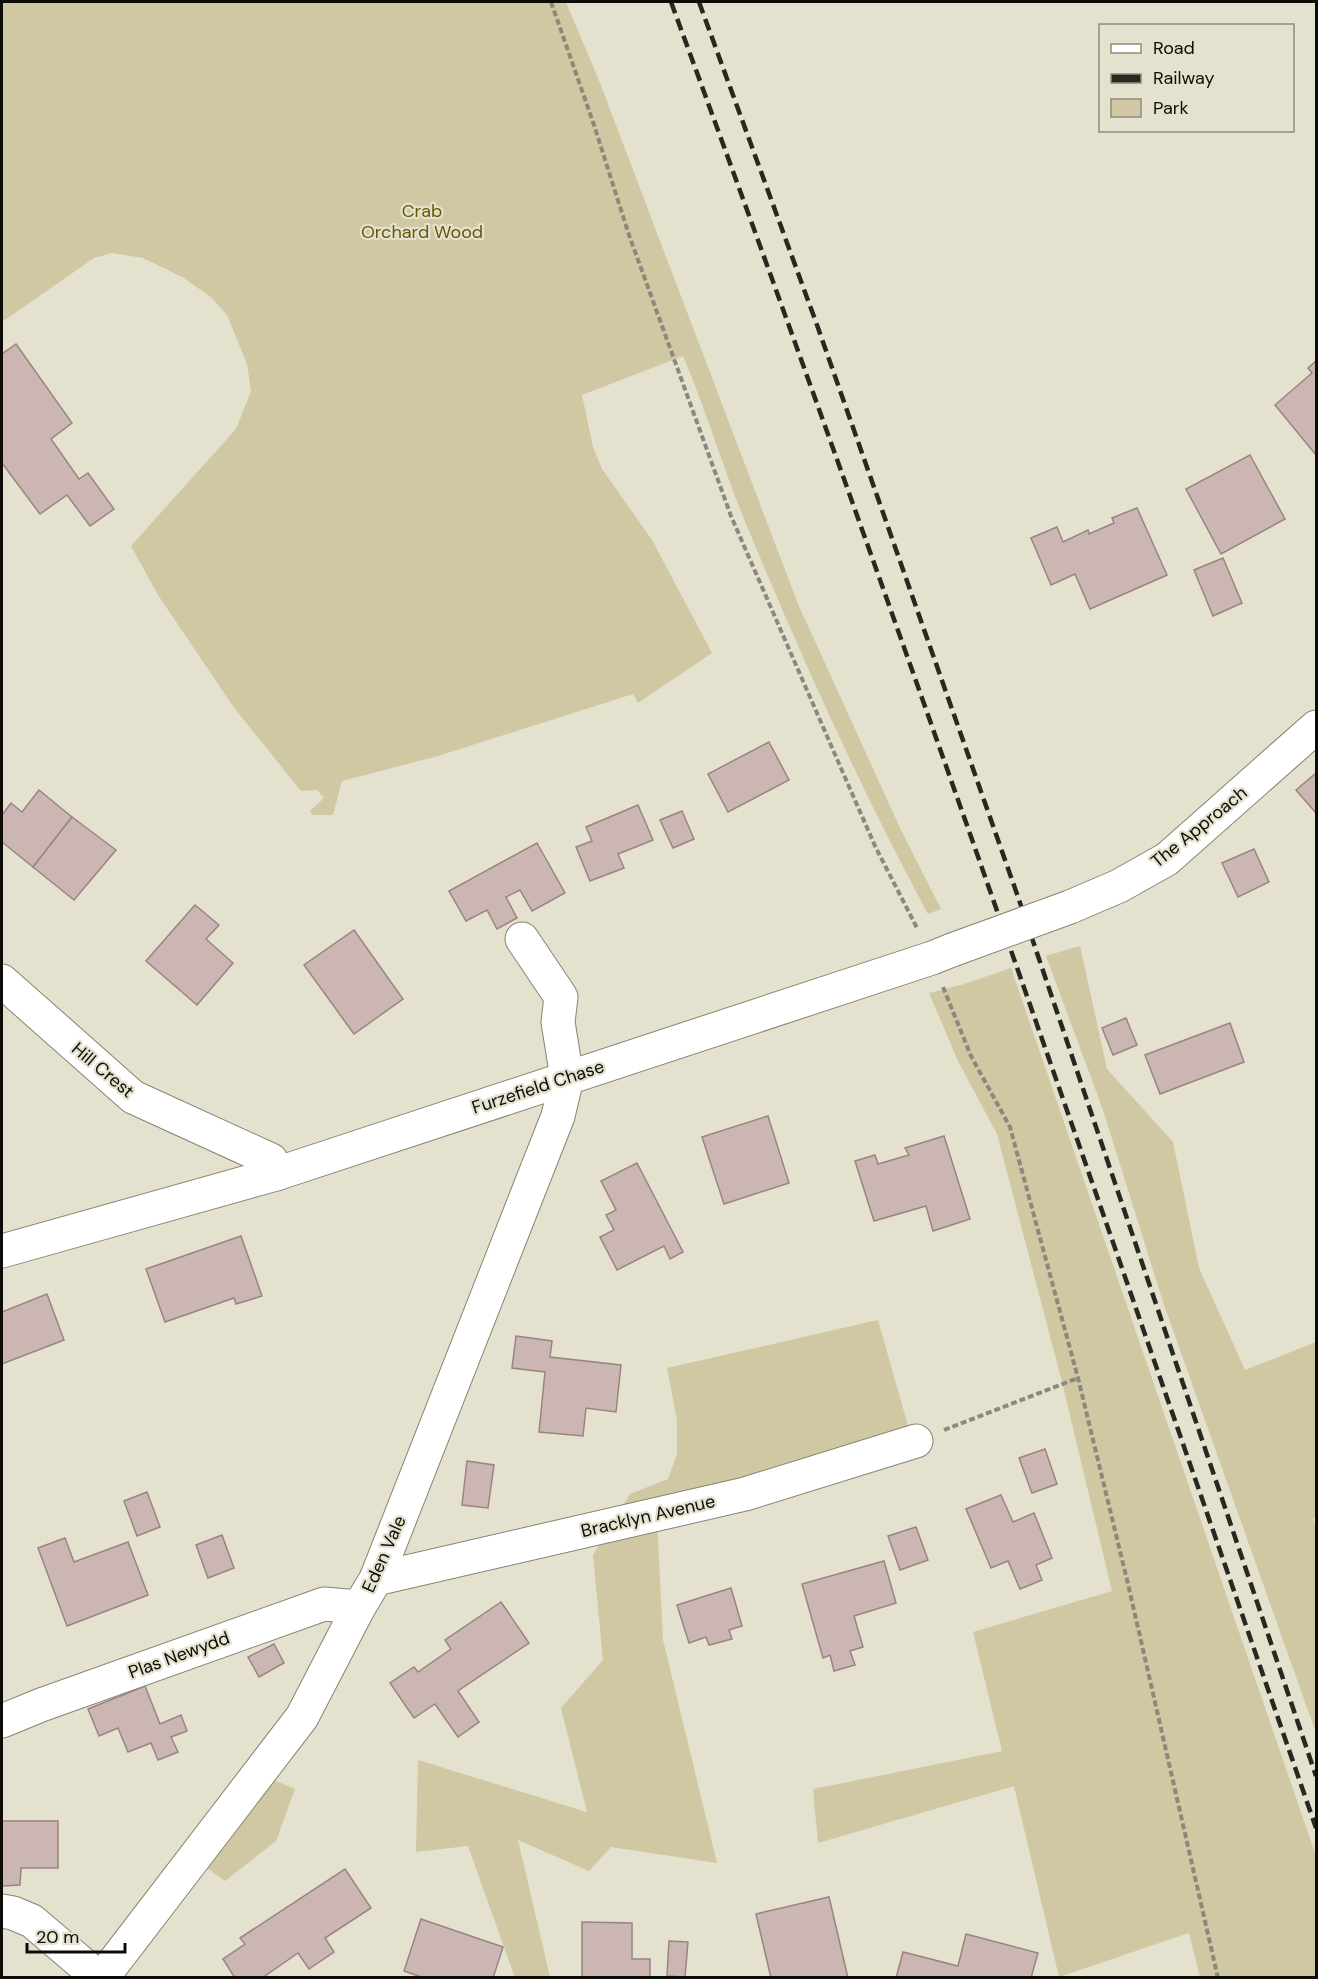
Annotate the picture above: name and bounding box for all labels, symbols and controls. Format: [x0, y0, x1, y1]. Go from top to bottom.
legend [1099, 24, 1294, 132]
text: Road [1153, 36, 1195, 60]
text: Railway [1153, 66, 1215, 90]
text: Park [1153, 96, 1189, 120]
park label: Crab Orchard Wood [361, 199, 483, 244]
street label: The Approach [1146, 781, 1252, 873]
street label: Hill Crest [67, 1037, 139, 1103]
street label: Furzefield Chase [469, 1054, 607, 1120]
street label: Bracklyn Avenue [579, 1489, 717, 1543]
street label: Eden Vale [356, 1512, 412, 1596]
street label: Plas Newydd [125, 1626, 233, 1684]
scale bar [27, 1916, 124, 1954]
text: 20 m [36, 1925, 79, 1949]

